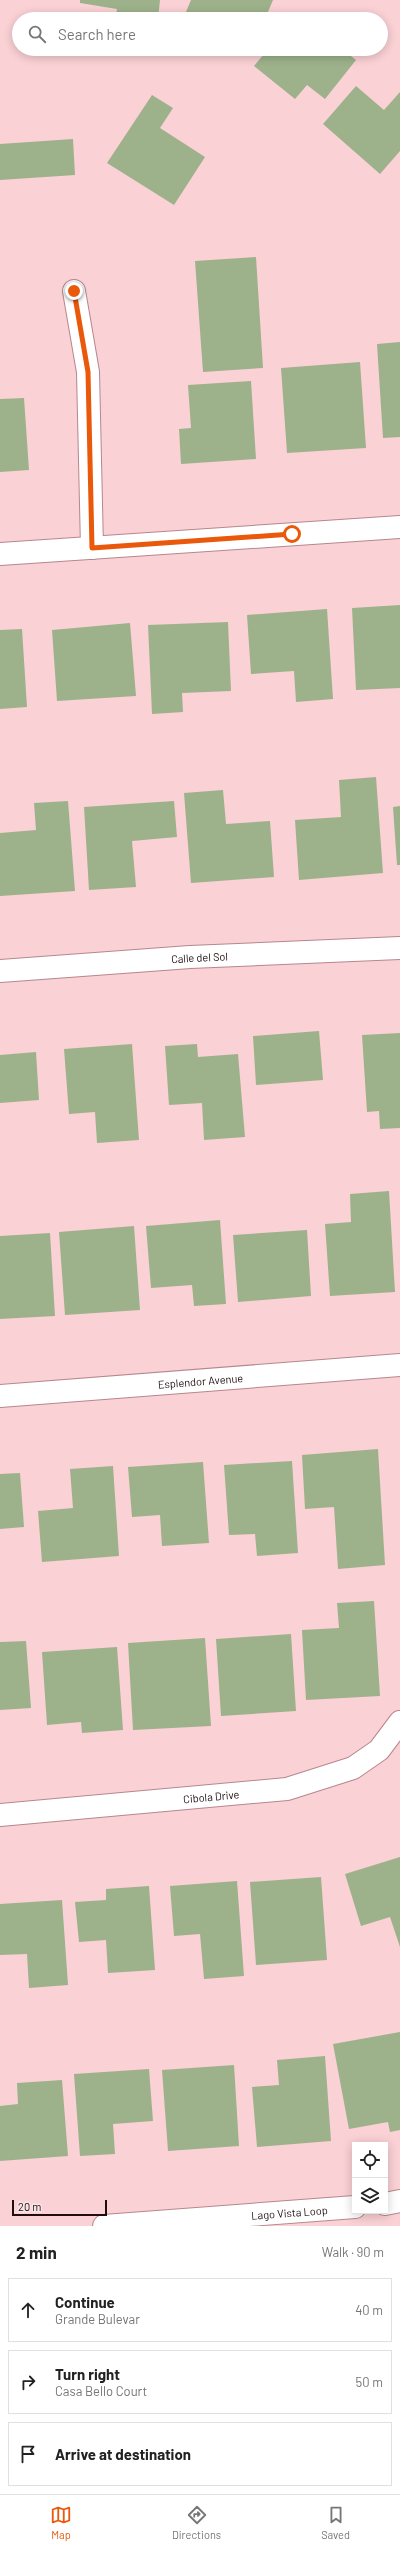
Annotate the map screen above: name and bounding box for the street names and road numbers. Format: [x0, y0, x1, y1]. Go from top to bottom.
street label: Calle del Sol [171, 949, 228, 965]
street label: Esplendor Avenue [157, 1371, 244, 1390]
street label: Cibola Drive [182, 1787, 240, 1805]
street label: Lago Vista Loop [251, 2203, 328, 2221]

